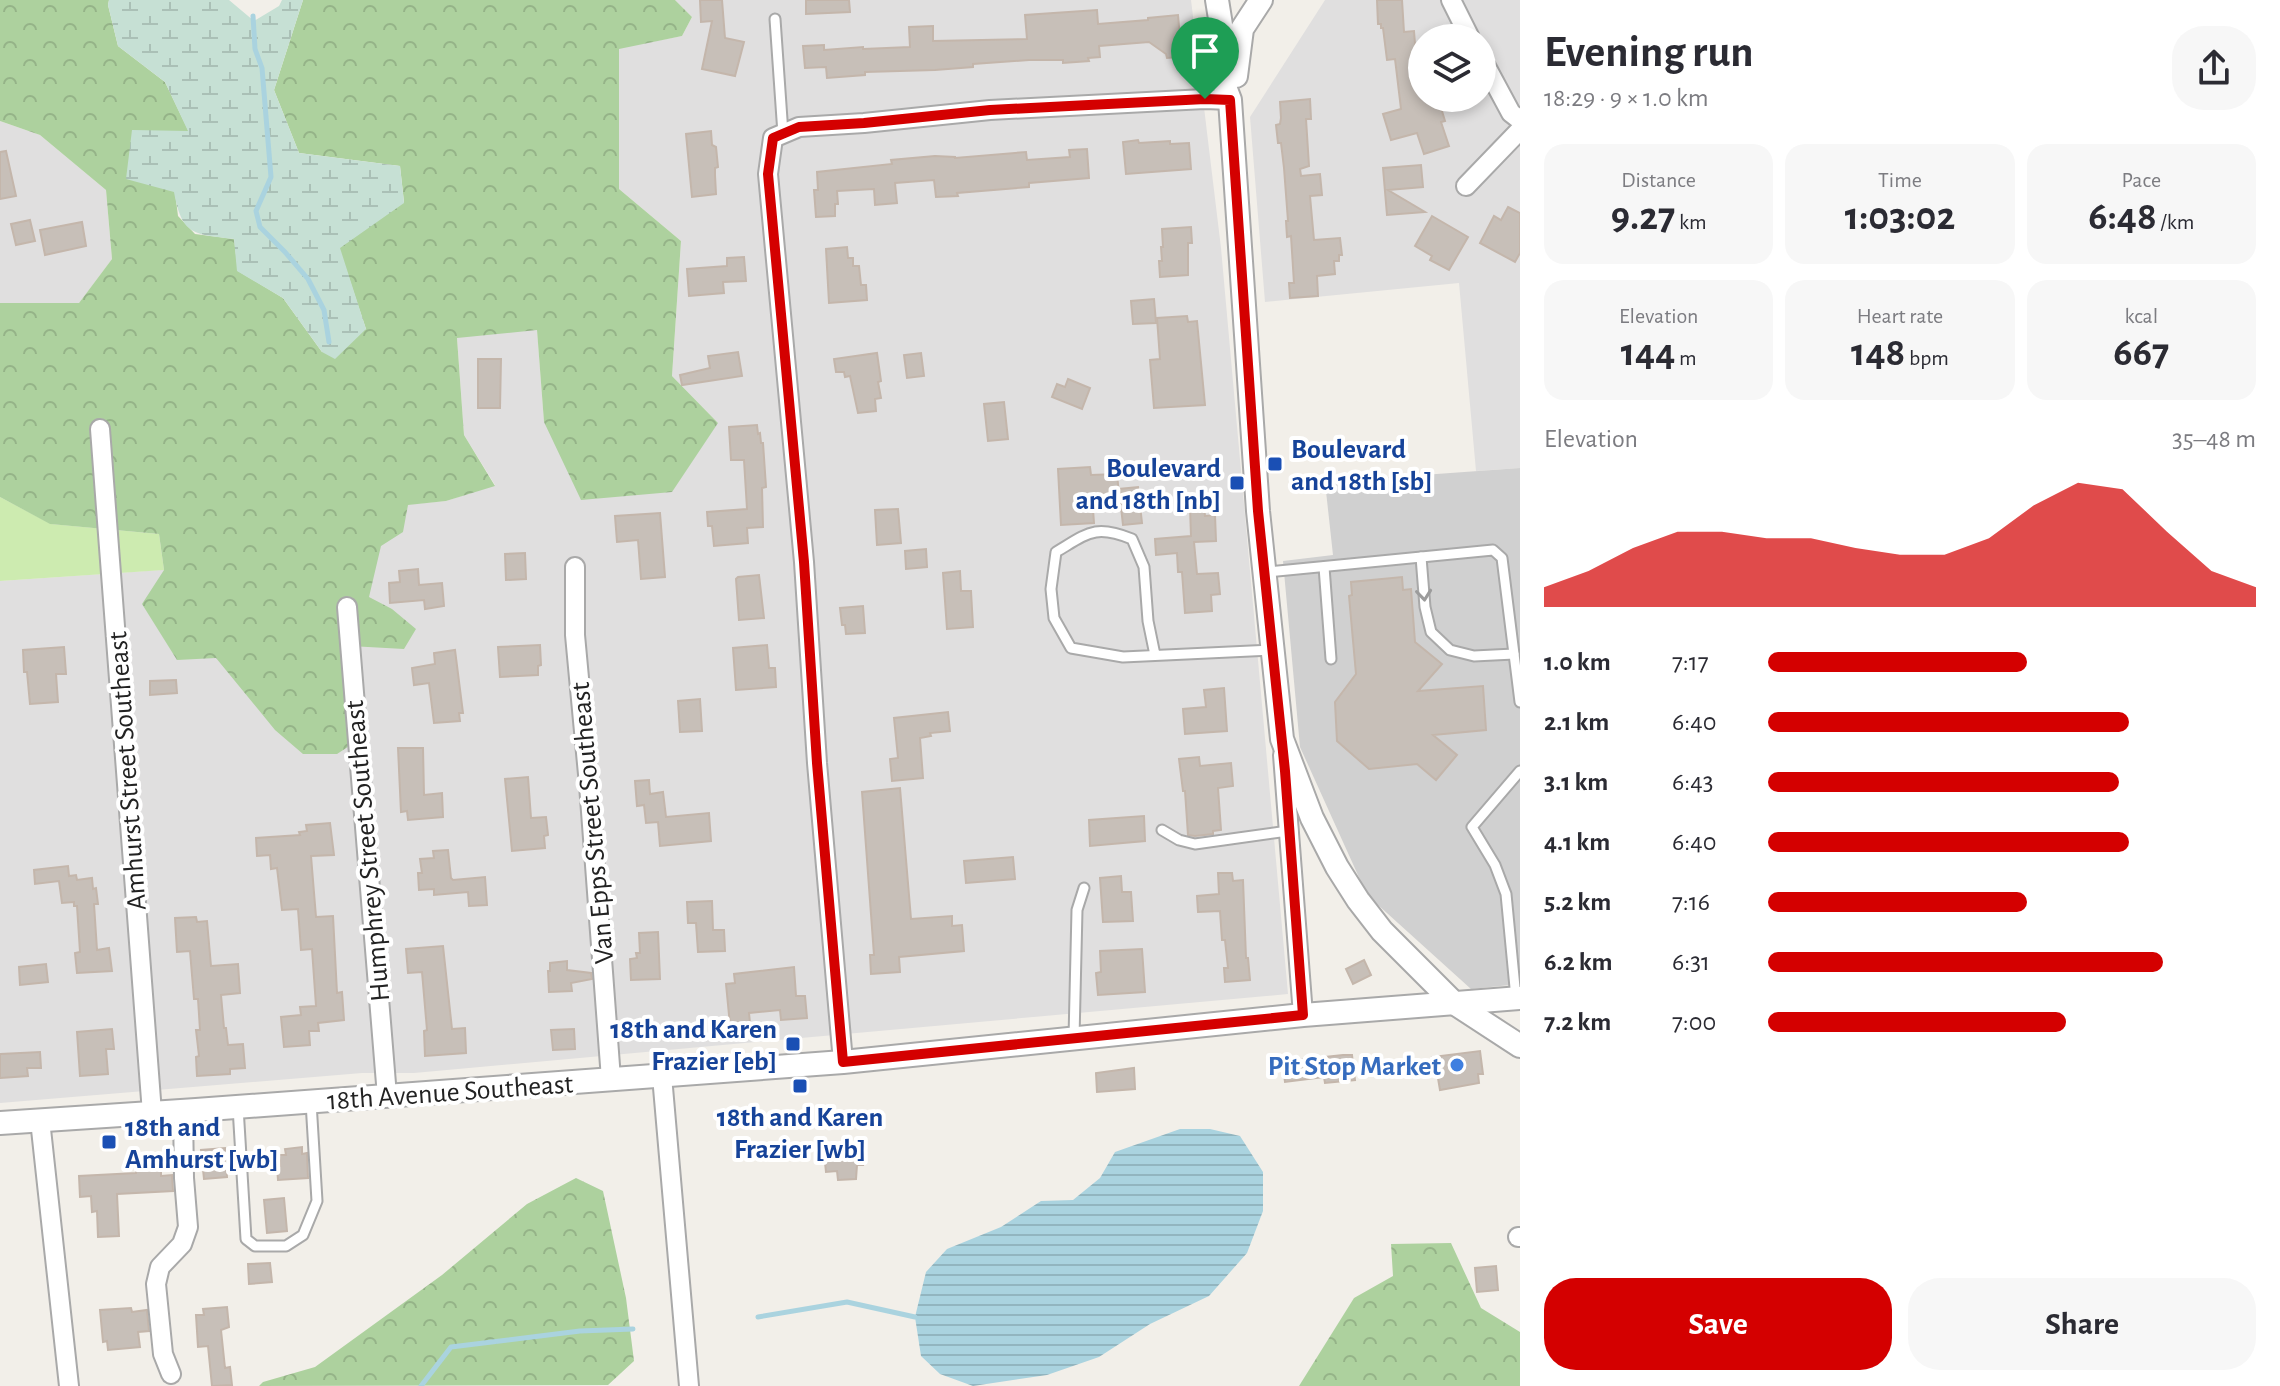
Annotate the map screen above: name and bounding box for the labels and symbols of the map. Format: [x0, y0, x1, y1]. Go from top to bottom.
pin [1171, 17, 1239, 99]
place label: Boulevard and 18th [sb] [1291, 436, 1433, 496]
place label: Boulevard and 18th [nb] [1075, 455, 1221, 515]
marker: Boulevard and 18th [sb] [1266, 455, 1284, 473]
marker: Boulevard and 18th [nb] [1228, 474, 1246, 492]
one-way arrow [1416, 589, 1433, 602]
street label: Amhurst Street Southeast [104, 630, 152, 911]
street label: Van Epps Street Southeast [567, 681, 619, 965]
street label: Humphrey Street Southeast [341, 699, 395, 1003]
place label: 18th and Karen Frazier [eb] [610, 1016, 777, 1076]
marker: 18th and Karen Frazier [eb] [784, 1035, 802, 1053]
place label: Pit Stop Market [1268, 1053, 1442, 1081]
marker: Pit Stop Market [1448, 1056, 1466, 1074]
street label: 18th Avenue Southeast [326, 1070, 574, 1116]
marker: 18th and Karen Frazier [wb] [791, 1077, 809, 1095]
place label: 18th and Karen Frazier [wb] [717, 1104, 883, 1164]
place label: 18th and Amhurst [wb] [125, 1114, 279, 1174]
marker: 18th and Amhurst [wb] [100, 1133, 118, 1151]

